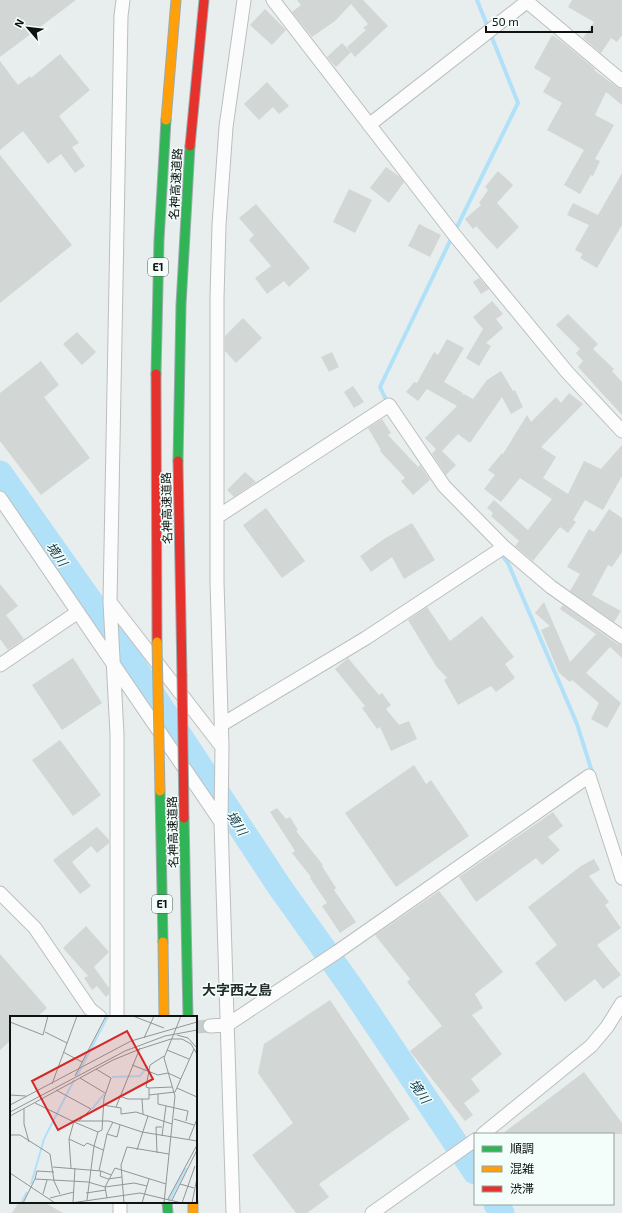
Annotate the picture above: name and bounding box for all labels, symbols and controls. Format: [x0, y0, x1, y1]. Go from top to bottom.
north arrow [8, 8, 48, 48]
scale bar [486, 8, 592, 34]
text: 50 m [492, 14, 519, 28]
text: N [11, 16, 26, 30]
street label: 名神高速道路 [166, 148, 184, 220]
road number: E1 [148, 258, 168, 276]
street label: 名神高速道路 [158, 472, 174, 544]
water label: 境川 [43, 539, 72, 571]
street label: 名神高速道路 [164, 796, 180, 868]
water label: 境川 [223, 808, 252, 840]
road number: E1 [152, 895, 172, 913]
district label: 大字西之島 [202, 981, 272, 998]
inset map [10, 1016, 197, 1203]
water label: 境川 [406, 1076, 435, 1108]
legend [474, 1133, 614, 1205]
text: 順調 [510, 1141, 534, 1155]
text: 混雑 [510, 1161, 534, 1175]
text: 渋滞 [510, 1181, 534, 1195]

